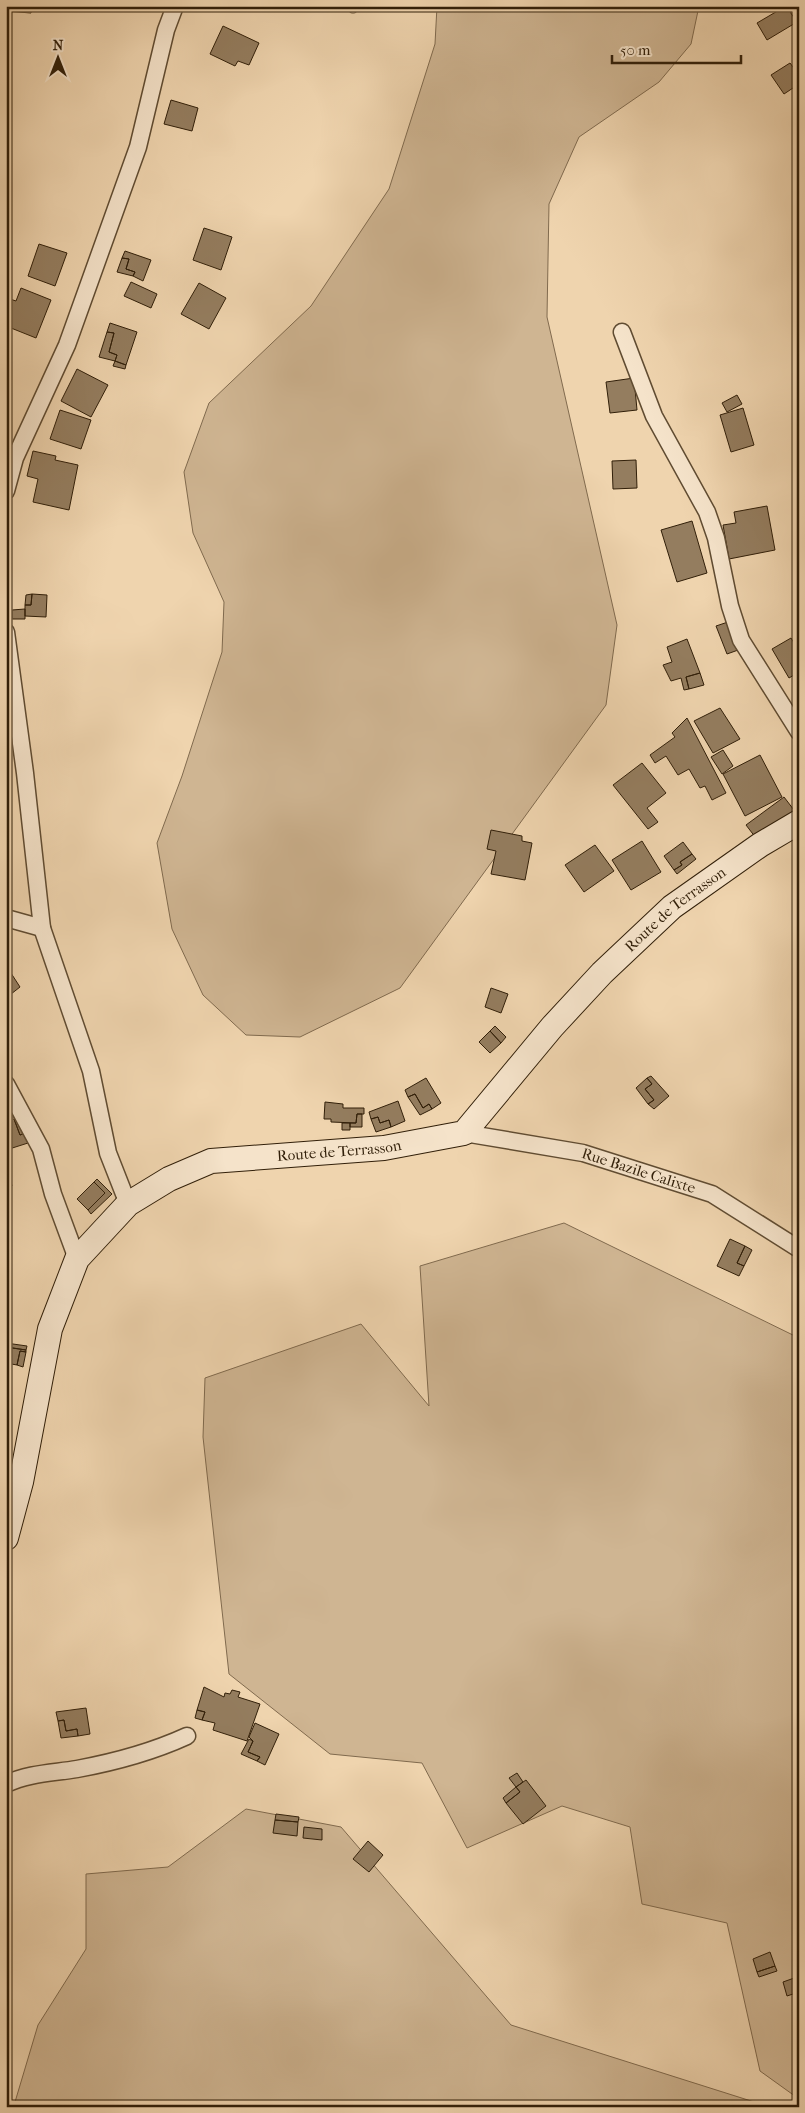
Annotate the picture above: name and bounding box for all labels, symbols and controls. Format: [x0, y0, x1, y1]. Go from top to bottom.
north arrow [32, 32, 82, 82]
scale bar [612, 32, 741, 64]
text: N [53, 37, 64, 54]
text: 50 m [620, 41, 651, 59]
street label: Route de Terrasson [621, 863, 729, 956]
street label: Route de Terrasson [276, 1136, 403, 1165]
street label: Rue Bazile Calixte [579, 1144, 698, 1197]

